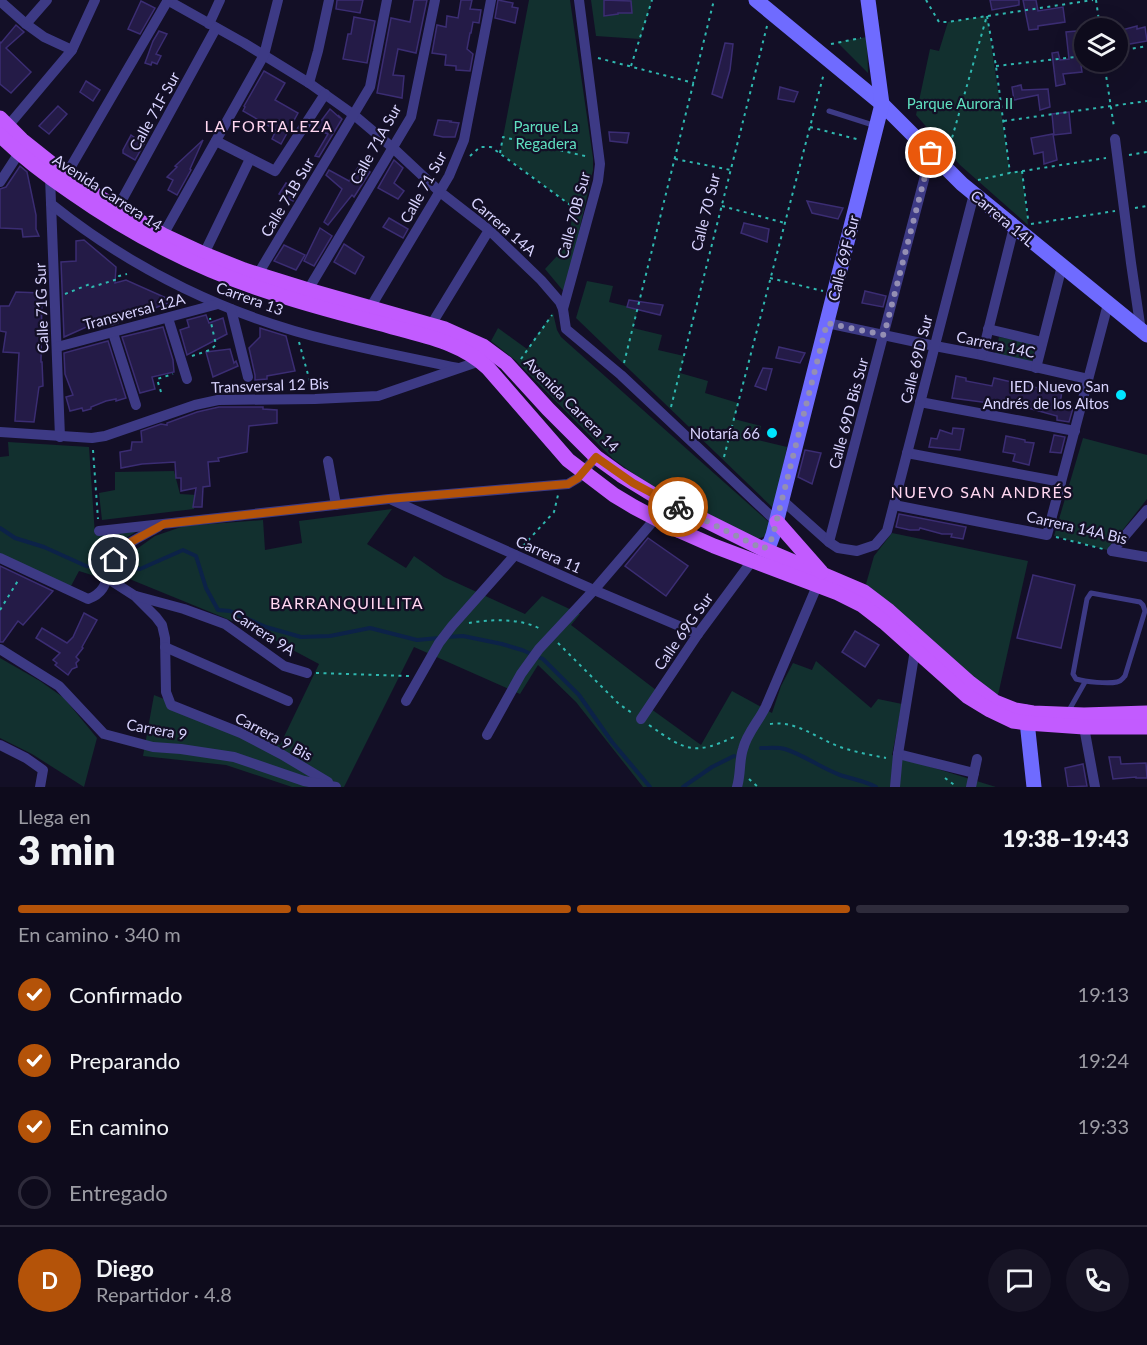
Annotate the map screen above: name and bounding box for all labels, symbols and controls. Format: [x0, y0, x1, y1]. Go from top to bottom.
map controls [1074, 18, 1128, 72]
button: layers [1074, 18, 1128, 72]
street label: Calle 71F Sur [125, 68, 183, 154]
park label: Parque Aurora II [907, 94, 1013, 112]
street label: Calle 71A Sur [346, 100, 405, 187]
district label: LA FORTALEZA [204, 116, 334, 135]
park label: Parque La Regadera [513, 117, 579, 152]
pin [905, 127, 956, 178]
icon: bag [914, 136, 947, 169]
street label: Calle 71 Sur [396, 147, 450, 226]
street label: Avenida Carrera 14 [50, 150, 166, 234]
street label: Calle 71B Sur [256, 154, 318, 240]
street label: Calle 70B Sur [553, 169, 593, 260]
street label: Calle 70 Sur [687, 171, 723, 253]
street label: Carrera 14L [967, 186, 1039, 250]
street label: Carrera 14A [468, 193, 541, 260]
street label: Calle 69F Sur [824, 213, 862, 303]
street label: Calle 71G Sur [30, 262, 52, 353]
street label: Carrera 13 [214, 278, 286, 318]
street label: Transversal 12A [81, 289, 188, 333]
street label: Calle 69D Sur [896, 312, 936, 405]
street label: Carrera 14C [955, 327, 1037, 361]
street label: Avenida Carrera 14 [521, 353, 623, 455]
street label: Calle 69D Bis Sur [825, 355, 872, 471]
street label: Transversal 12 Bis [211, 374, 329, 396]
place label: IED Nuevo San Andrés de los Altos [983, 377, 1109, 412]
marker: IED Nuevo San Andrés de los Altos [1114, 388, 1128, 402]
place label: Notaría 66 [690, 424, 760, 442]
marker: Notaría 66 [765, 426, 779, 440]
courier [648, 477, 708, 537]
district label: NUEVO SAN ANDRÉS [891, 482, 1073, 501]
icon: bike [662, 491, 695, 524]
street label: Carrera 14A Bis [1025, 507, 1129, 547]
street label: Carrera 11 [513, 532, 585, 576]
pin [88, 534, 139, 585]
icon: home [97, 543, 130, 576]
street label: Calle 69G Sur [650, 588, 717, 673]
district label: BARRANQUILLITA [270, 593, 424, 612]
street label: Carrera 9A [229, 605, 300, 659]
street label: Carrera 9 Bis [232, 708, 316, 764]
street label: Carrera 9 [125, 715, 189, 743]
text: Llega en [18, 804, 91, 828]
text: 19:38–19:43 [1003, 825, 1129, 852]
text: 3 min [18, 827, 115, 873]
text: En camino · 340 m [18, 922, 181, 946]
icon: check [18, 978, 51, 1011]
text: Confirmado [69, 981, 182, 1008]
text: 19:13 [1078, 982, 1129, 1006]
icon: check [18, 1044, 51, 1077]
text: Preparando [69, 1047, 180, 1074]
text: 19:24 [1078, 1048, 1129, 1072]
icon: check [18, 1110, 51, 1143]
text: En camino [69, 1113, 169, 1140]
text: 19:33 [1078, 1114, 1129, 1138]
text: Entregado [69, 1179, 168, 1206]
button: chat [988, 1249, 1051, 1312]
button: phone [1066, 1249, 1129, 1312]
text: Diego [96, 1255, 154, 1282]
text: D [41, 1267, 58, 1294]
text: Repartidor · 4.8 [96, 1282, 232, 1306]

